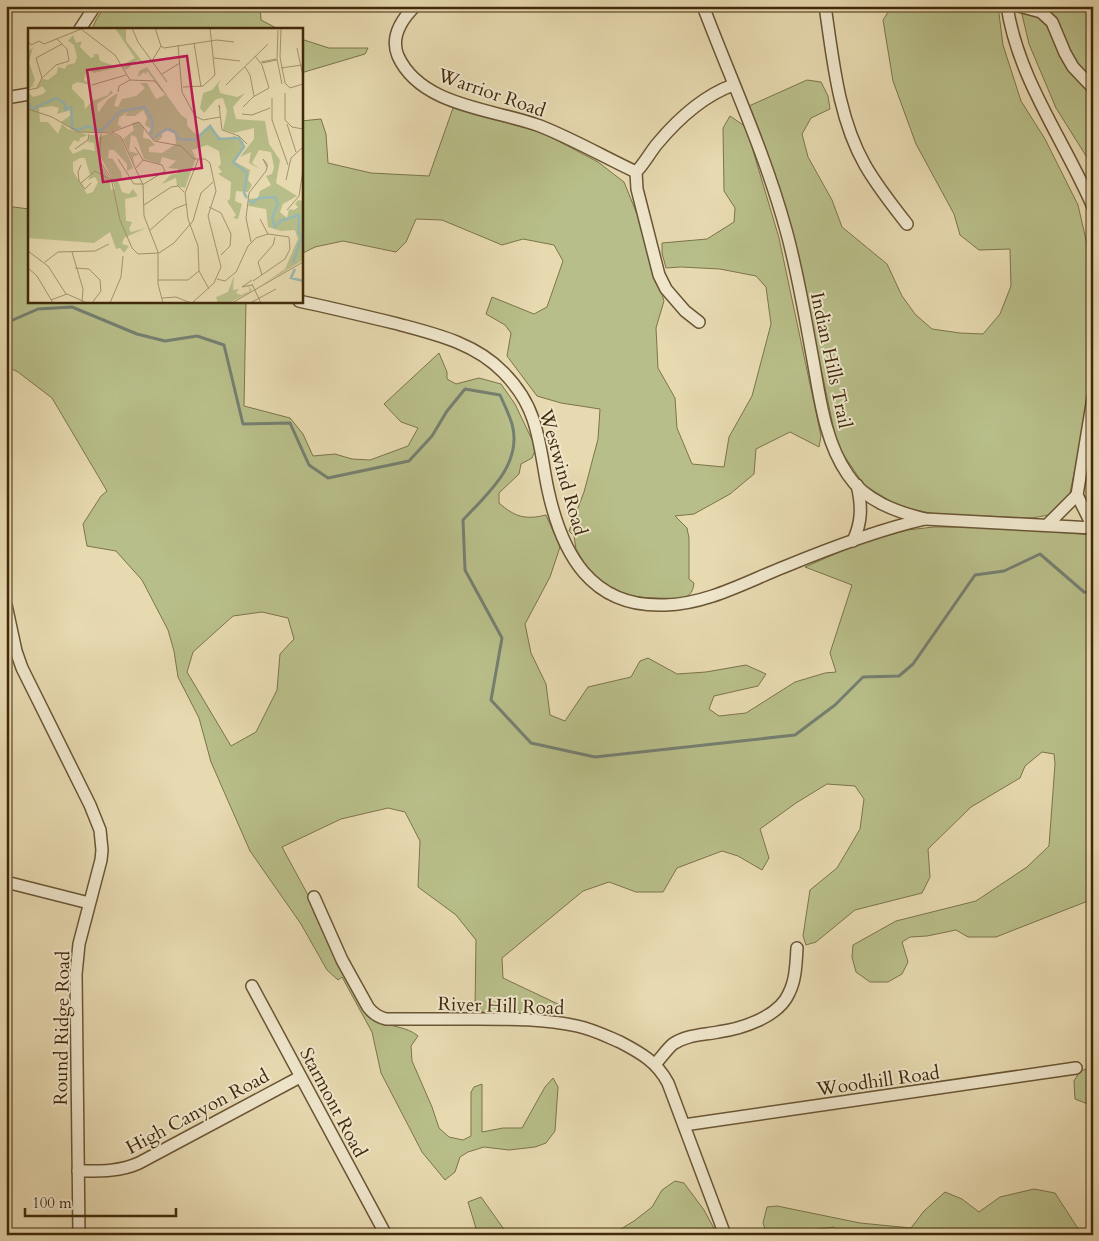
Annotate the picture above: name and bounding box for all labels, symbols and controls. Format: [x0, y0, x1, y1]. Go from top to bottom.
inset map [28, 28, 302, 302]
street label: Warrior Road [433, 62, 549, 124]
street label: Indian Hills Trail [804, 290, 858, 431]
street label: Westwind Road [532, 405, 593, 538]
street label: Round Ridge Road [48, 950, 76, 1106]
street label: River Hill Road [437, 991, 565, 1021]
street label: Starmont Road [293, 1043, 373, 1162]
street label: Woodhill Road [814, 1059, 941, 1103]
street label: High Canyon Road [121, 1063, 274, 1161]
scale bar [25, 1186, 176, 1218]
text: 100 m [32, 1193, 72, 1213]

